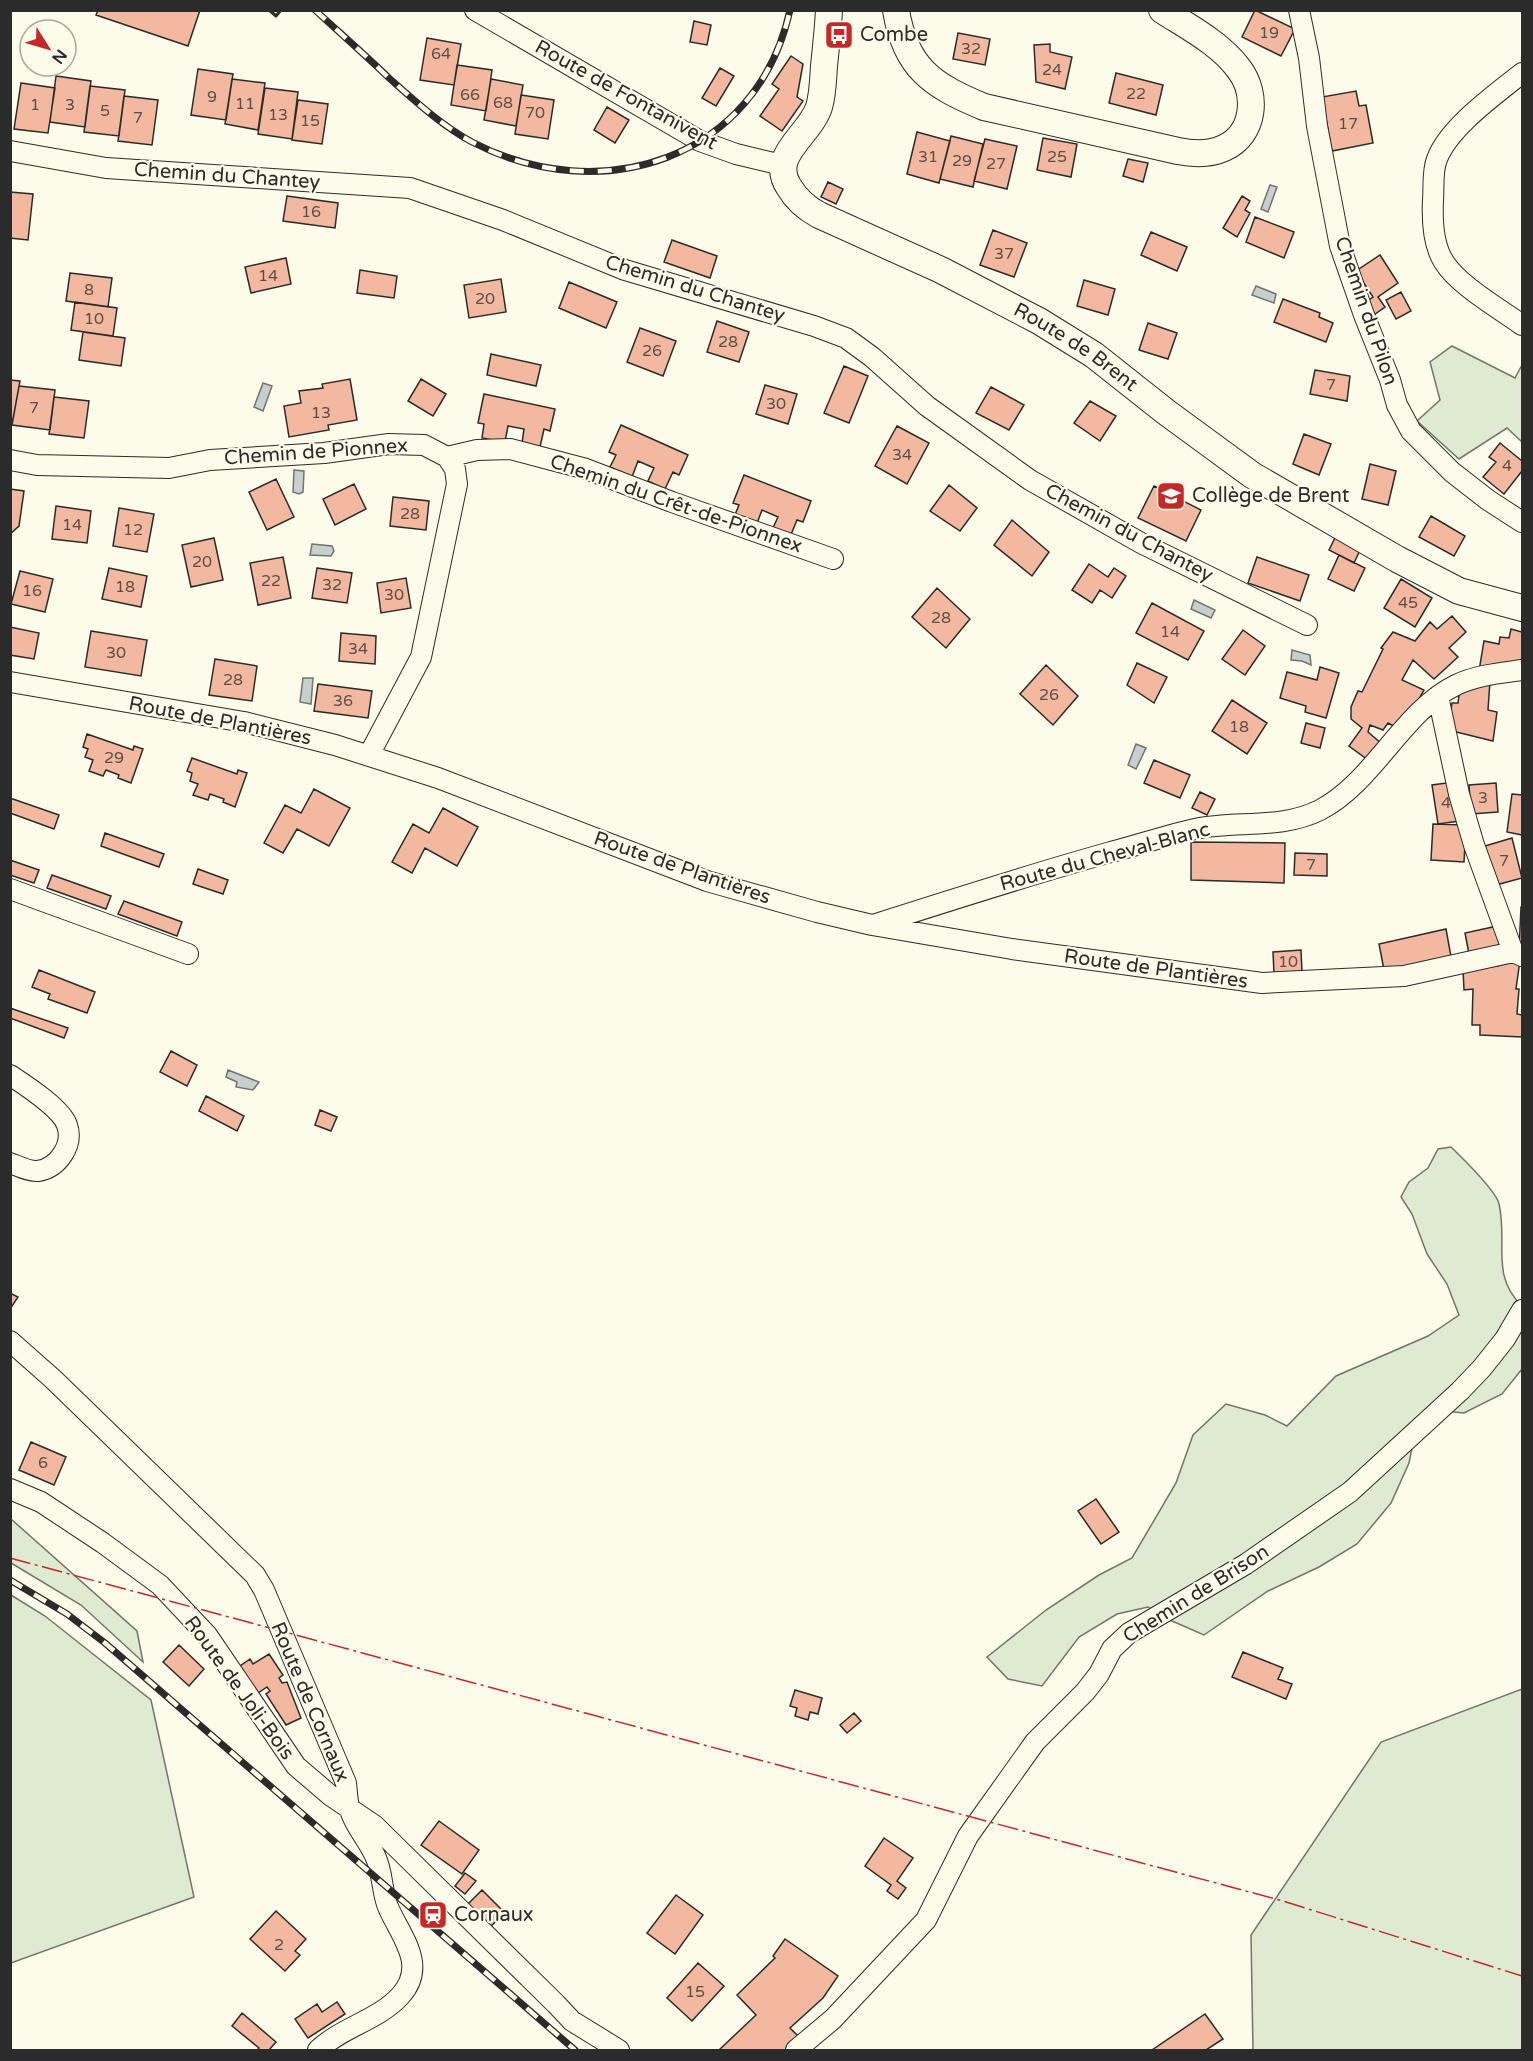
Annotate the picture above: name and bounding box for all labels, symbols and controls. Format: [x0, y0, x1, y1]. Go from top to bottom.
north arrow [18, 18, 78, 78]
bus stop icon: Combe [823, 19, 855, 51]
place label: Combe [860, 23, 928, 47]
house number: 19 [1259, 23, 1279, 43]
street label: Route de Fontanivent [531, 35, 722, 155]
house number: 32 [961, 39, 981, 59]
house number: 64 [431, 44, 451, 64]
text: N [47, 45, 71, 68]
house number: 24 [1042, 60, 1062, 80]
house number: 22 [1126, 84, 1146, 104]
house number: 66 [460, 85, 480, 105]
house number: 9 [207, 87, 217, 107]
house number: 68 [493, 93, 513, 113]
house number: 11 [235, 94, 255, 114]
house number: 1 [30, 95, 40, 115]
house number: 3 [65, 95, 75, 115]
house number: 5 [100, 101, 110, 121]
house number: 70 [525, 103, 545, 123]
house number: 13 [268, 105, 288, 125]
house number: 7 [133, 108, 143, 128]
house number: 15 [300, 111, 320, 131]
house number: 17 [1338, 114, 1358, 134]
house number: 31 [918, 147, 938, 167]
house number: 25 [1047, 147, 1067, 167]
house number: 29 [952, 151, 972, 171]
house number: 27 [986, 154, 1006, 174]
street label: Chemin du Chantey [133, 158, 321, 195]
house number: 16 [301, 202, 321, 222]
street label: Chemin du Pilon [1329, 233, 1403, 389]
house number: 37 [994, 244, 1014, 264]
street label: Chemin du Chantey [602, 250, 788, 328]
house number: 14 [258, 266, 278, 286]
house number: 8 [84, 280, 94, 300]
house number: 20 [475, 289, 495, 309]
street label: Route de Brent [1009, 298, 1143, 397]
house number: 10 [84, 309, 104, 329]
house number: 28 [718, 332, 738, 352]
house number: 26 [642, 341, 662, 361]
house number: 7 [1326, 375, 1336, 395]
house number: 30 [766, 394, 786, 414]
house number: 7 [29, 398, 39, 418]
house number: 13 [311, 403, 331, 423]
street label: Chemin de Pionnex [223, 434, 409, 470]
house number: 34 [892, 445, 912, 465]
street label: Chemin du Crêt-de-Pionnex [547, 449, 805, 559]
house number: 4 [1502, 456, 1512, 476]
street label: Chemin du Chantey [1041, 479, 1217, 588]
school or university icon: Collège de Brent [1155, 480, 1187, 512]
place label: Collège de Brent [1192, 484, 1350, 508]
house number: 28 [400, 504, 420, 524]
house number: 14 [62, 515, 82, 535]
house number: 12 [123, 520, 143, 540]
house number: 20 [192, 552, 212, 572]
house number: 22 [261, 571, 281, 591]
house number: 32 [322, 575, 342, 595]
house number: 18 [115, 577, 135, 597]
house number: 16 [22, 581, 42, 601]
house number: 30 [384, 585, 404, 605]
house number: 45 [1398, 593, 1418, 613]
house number: 28 [931, 608, 951, 628]
house number: 14 [1160, 622, 1180, 642]
house number: 34 [348, 639, 368, 659]
house number: 30 [106, 643, 126, 663]
house number: 28 [223, 670, 243, 690]
house number: 26 [1039, 685, 1059, 705]
house number: 36 [333, 691, 353, 711]
street label: Route de Plantières [127, 692, 313, 750]
house number: 18 [1229, 717, 1249, 737]
house number: 29 [104, 748, 124, 768]
house number: 3 [1478, 788, 1488, 808]
house number: 4 [1441, 793, 1451, 813]
street label: Route du Cheval-Blanc [997, 817, 1213, 897]
street label: Route de Plantières [590, 826, 774, 910]
house number: 7 [1499, 851, 1509, 871]
house number: 7 [1306, 855, 1316, 875]
street label: Route de Plantières [1063, 944, 1249, 994]
house number: 10 [1278, 952, 1298, 972]
house number: 6 [38, 1453, 48, 1473]
street label: Chemin de Brison [1119, 1539, 1273, 1649]
street label: Route de Joli-Bois [179, 1611, 299, 1765]
street label: Route de Cornaux [266, 1619, 354, 1785]
station icon: Cornaux [417, 1899, 449, 1931]
place label: Cornaux [454, 1903, 533, 1927]
house number: 2 [274, 1935, 284, 1955]
house number: 15 [685, 1982, 705, 2002]

